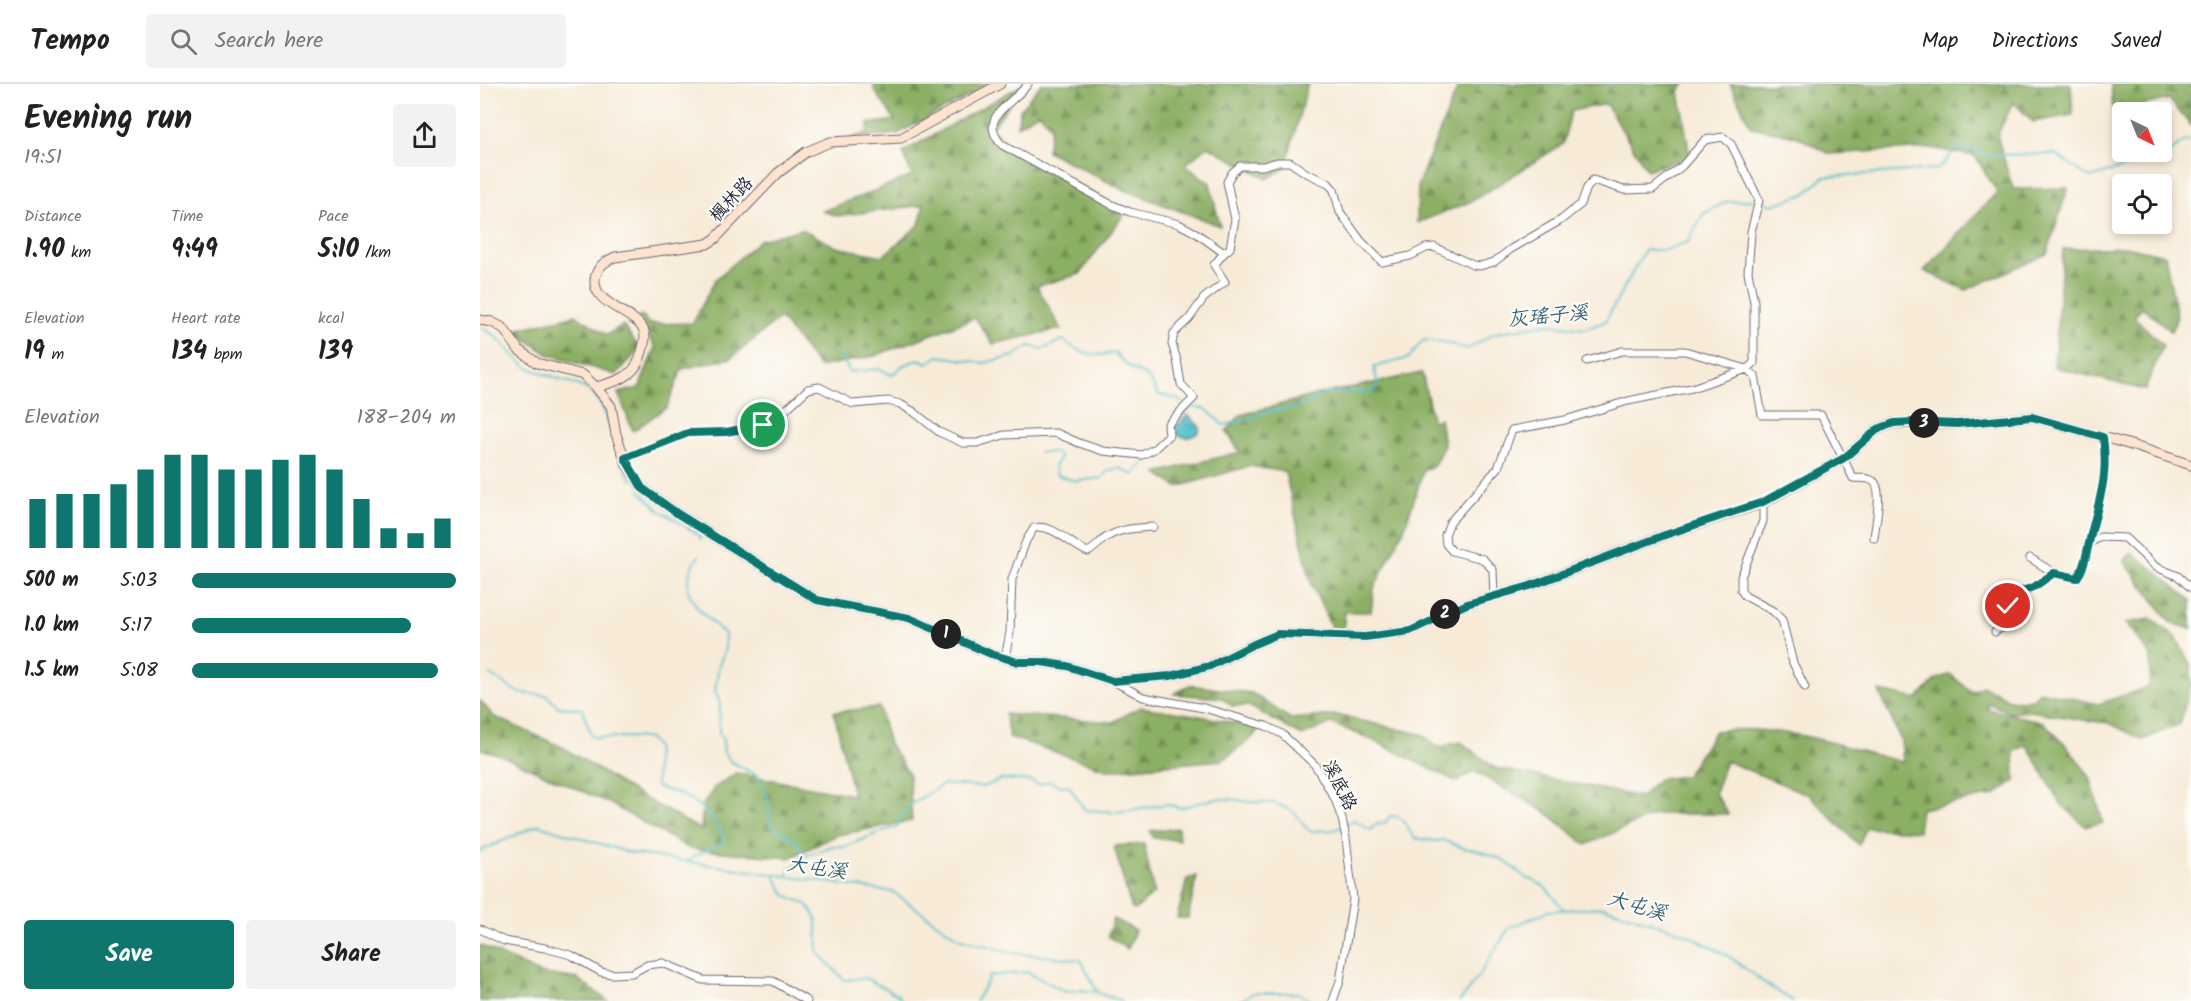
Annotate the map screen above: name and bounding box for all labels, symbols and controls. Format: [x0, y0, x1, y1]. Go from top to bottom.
search box [146, 14, 566, 68]
text: Tempo [30, 19, 110, 64]
text: Search here [215, 24, 323, 59]
icon: search [167, 25, 200, 58]
text: Map [1922, 25, 1958, 58]
text: Directions [1991, 25, 2078, 58]
text: Saved [2111, 25, 2161, 58]
text: Evening run [24, 93, 192, 146]
north arrow [2112, 102, 2172, 162]
map controls [2112, 102, 2172, 234]
button: share [393, 104, 456, 167]
text: 19:51 [24, 142, 62, 174]
street label: 楓林路 [703, 170, 761, 230]
button: locate [2112, 174, 2172, 234]
text: Distance [24, 204, 82, 229]
text: Time [171, 204, 203, 229]
text: Pace [318, 204, 349, 229]
text: 1.90 [24, 229, 65, 271]
text: 9:49 [171, 229, 218, 271]
text: 5:10 [318, 229, 359, 271]
text: km [65, 240, 91, 265]
text: /km [359, 240, 391, 265]
water label: 灰瑤子溪 [1507, 297, 1590, 336]
text: Elevation [24, 306, 85, 331]
text: Heart rate [171, 306, 241, 331]
text: kcal [318, 306, 344, 331]
text: 19 [24, 331, 45, 373]
text: 134 [171, 331, 207, 373]
text: 139 [318, 331, 353, 373]
text: m [45, 342, 64, 367]
text: bpm [207, 342, 242, 367]
pin [737, 399, 788, 450]
text: Elevation [24, 402, 100, 434]
text: 188–204 m [357, 402, 456, 434]
icon: arrive [746, 408, 779, 441]
pin: 3 [1909, 408, 1939, 438]
text: 3 [1920, 410, 1928, 435]
text: 500 m [24, 565, 79, 597]
text: 5:03 [120, 565, 157, 597]
pin [1982, 580, 2033, 631]
icon: check [1991, 589, 2024, 622]
pin: 2 [1430, 599, 1460, 629]
text: 2 [1440, 601, 1450, 626]
text: 1.0 km [24, 610, 79, 642]
text: 5:17 [120, 610, 151, 642]
pin: 1 [931, 619, 961, 649]
text: 1 [944, 621, 948, 646]
text: 1.5 km [24, 655, 79, 687]
text: 5:08 [120, 655, 158, 687]
street label: 溪底路 [1313, 755, 1364, 816]
water label: 大屯溪 [785, 849, 850, 889]
water label: 大屯溪 [1603, 883, 1671, 931]
button: Save [24, 920, 234, 989]
button: Share [246, 920, 456, 989]

